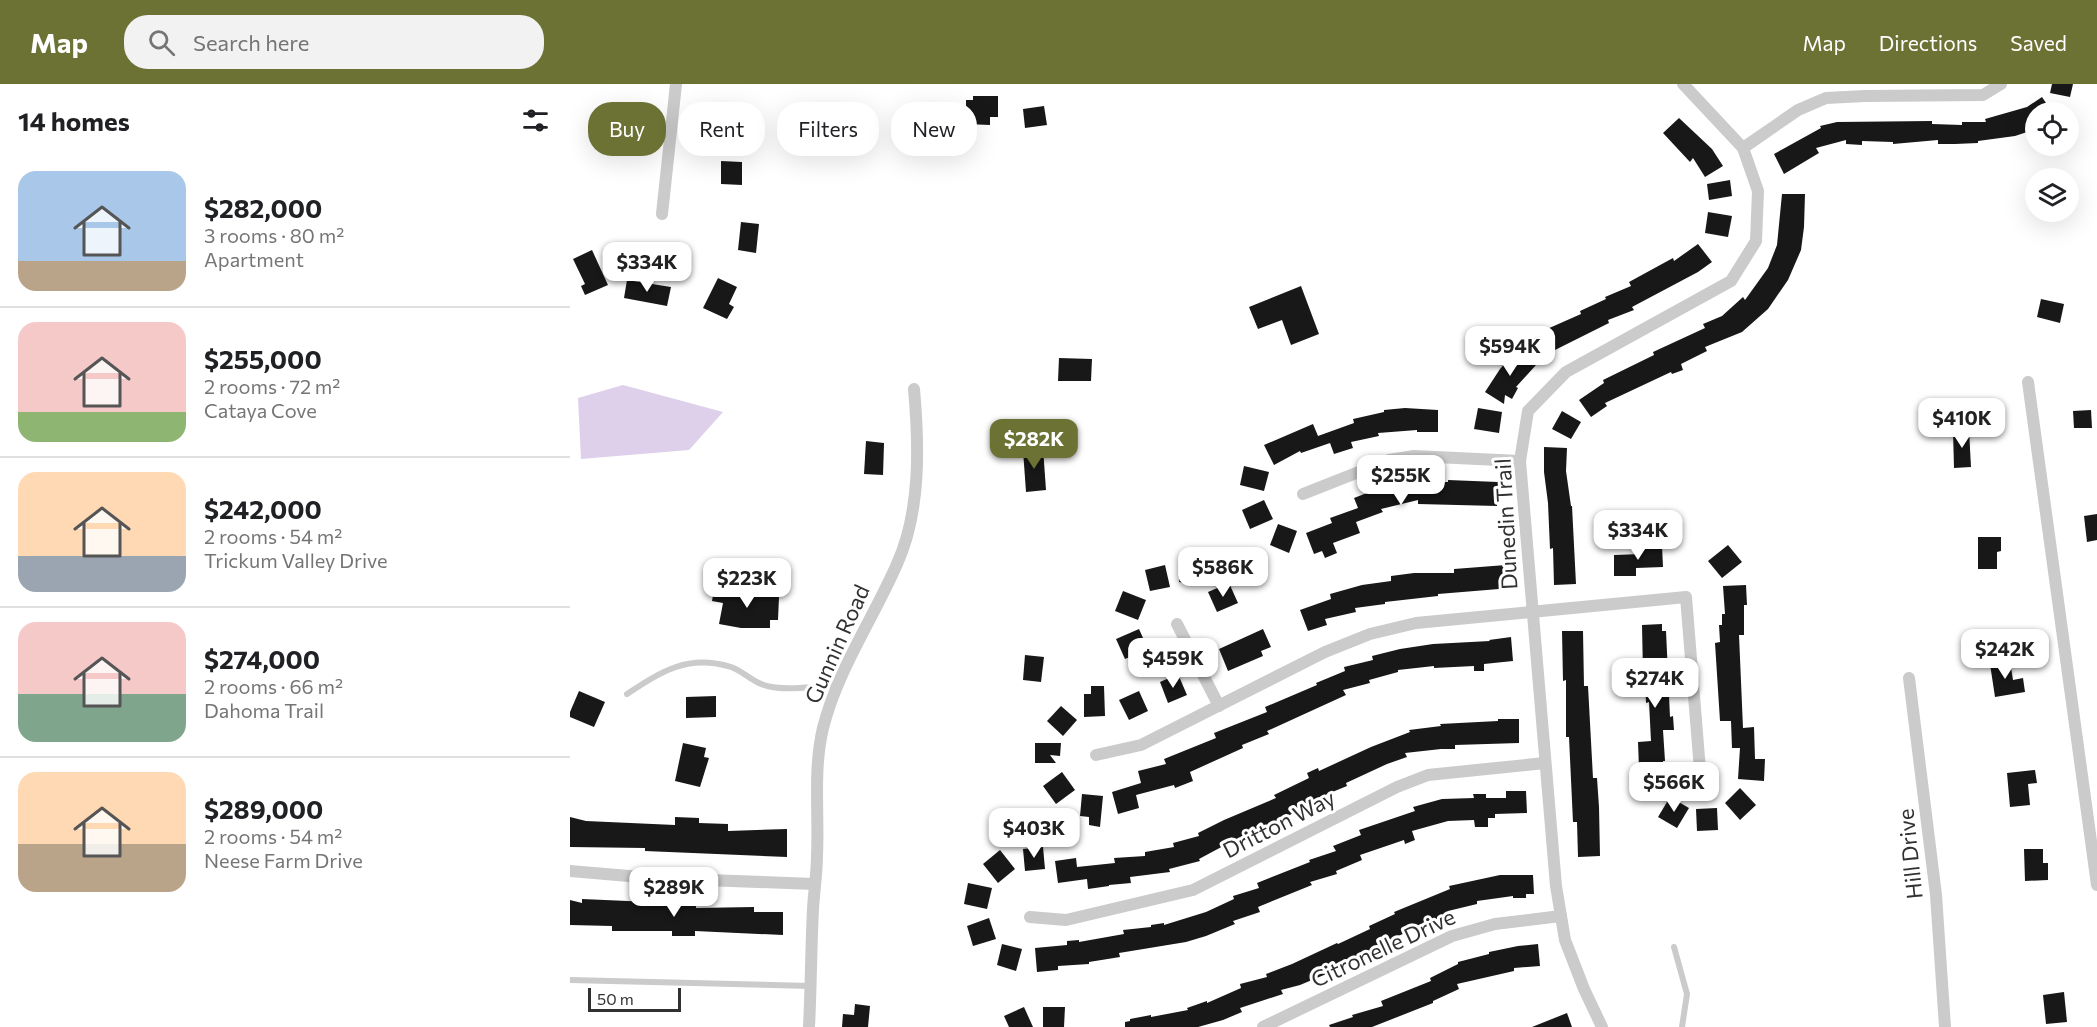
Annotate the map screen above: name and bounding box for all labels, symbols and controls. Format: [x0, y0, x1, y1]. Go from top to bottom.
search box [124, 15, 544, 69]
text: Map [30, 25, 88, 59]
icon: search [145, 26, 178, 59]
text: Search here [193, 29, 309, 56]
text: Map [1803, 30, 1846, 55]
text: Directions [1879, 30, 1977, 55]
text: Saved [2010, 30, 2067, 55]
chip: Buy [588, 102, 666, 156]
chip: Rent [678, 102, 765, 156]
chip: Filters [777, 102, 879, 156]
chip: New [891, 102, 977, 156]
map controls [2025, 102, 2079, 222]
button: locate [2025, 102, 2079, 156]
icon: filters [519, 104, 552, 137]
text: 14 homes [18, 105, 130, 136]
button: layers [2025, 168, 2079, 222]
text: $282,000 [204, 192, 322, 223]
icon: home [66, 195, 138, 267]
text: 3 rooms · 80 m² [204, 223, 344, 247]
pin: $334K [605, 242, 689, 293]
text: Apartment [204, 247, 304, 271]
text: $334K [617, 249, 677, 273]
pin: $594K [1468, 326, 1552, 377]
text: $594K [1479, 333, 1541, 357]
text: $255,000 [204, 343, 322, 374]
icon: home [66, 346, 138, 418]
text: 2 rooms · 72 m² [204, 374, 340, 398]
text: Cataya Cove [204, 398, 317, 422]
pin: $410K [1920, 398, 2004, 449]
text: $410K [1932, 405, 1992, 429]
pin: $282K [992, 419, 1076, 470]
text: $282K [1004, 426, 1064, 450]
pin: $255K [1359, 455, 1443, 506]
street label: Dunedin Trail [1489, 458, 1522, 590]
text: $255K [1371, 462, 1431, 486]
text: $242,000 [204, 493, 322, 524]
icon: home [66, 496, 138, 568]
pin: $334K [1596, 510, 1680, 561]
text: $334K [1608, 517, 1668, 541]
text: 2 rooms · 54 m² [204, 524, 342, 548]
pin: $586K [1181, 547, 1265, 598]
text: Trickum Valley Drive [204, 548, 388, 572]
text: $586K [1192, 554, 1254, 578]
pin: $223K [705, 558, 789, 609]
text: $223K [717, 565, 777, 589]
street label: Gunnin Road [798, 580, 875, 708]
pin: $242K [1963, 629, 2047, 680]
text: $242K [1975, 636, 2035, 660]
pin: $459K [1131, 638, 1215, 689]
text: $274,000 [204, 643, 320, 674]
text: $459K [1142, 645, 1204, 669]
icon: home [66, 646, 138, 718]
pin: $274K [1613, 658, 1697, 709]
text: $274K [1626, 665, 1684, 689]
text: 2 rooms · 66 m² [204, 674, 343, 698]
text: Dahoma Trail [204, 698, 324, 722]
pin: $566K [1632, 762, 1716, 813]
text: $566K [1643, 769, 1705, 793]
street label: Dritton Way [1218, 784, 1339, 863]
text: $289,000 [204, 793, 323, 824]
icon: home [66, 796, 138, 868]
pin: $403K [992, 808, 1076, 859]
street label: Hill Drive [1891, 808, 1928, 901]
text: $403K [1003, 815, 1065, 839]
text: 2 rooms · 54 m² [204, 824, 342, 848]
text: Neese Farm Drive [204, 848, 363, 872]
pin: $289K [632, 867, 716, 918]
text: $289K [643, 874, 705, 898]
street label: Citronelle Drive [1307, 902, 1459, 993]
scale bar [588, 985, 681, 1012]
text: 50 m [597, 989, 634, 1008]

